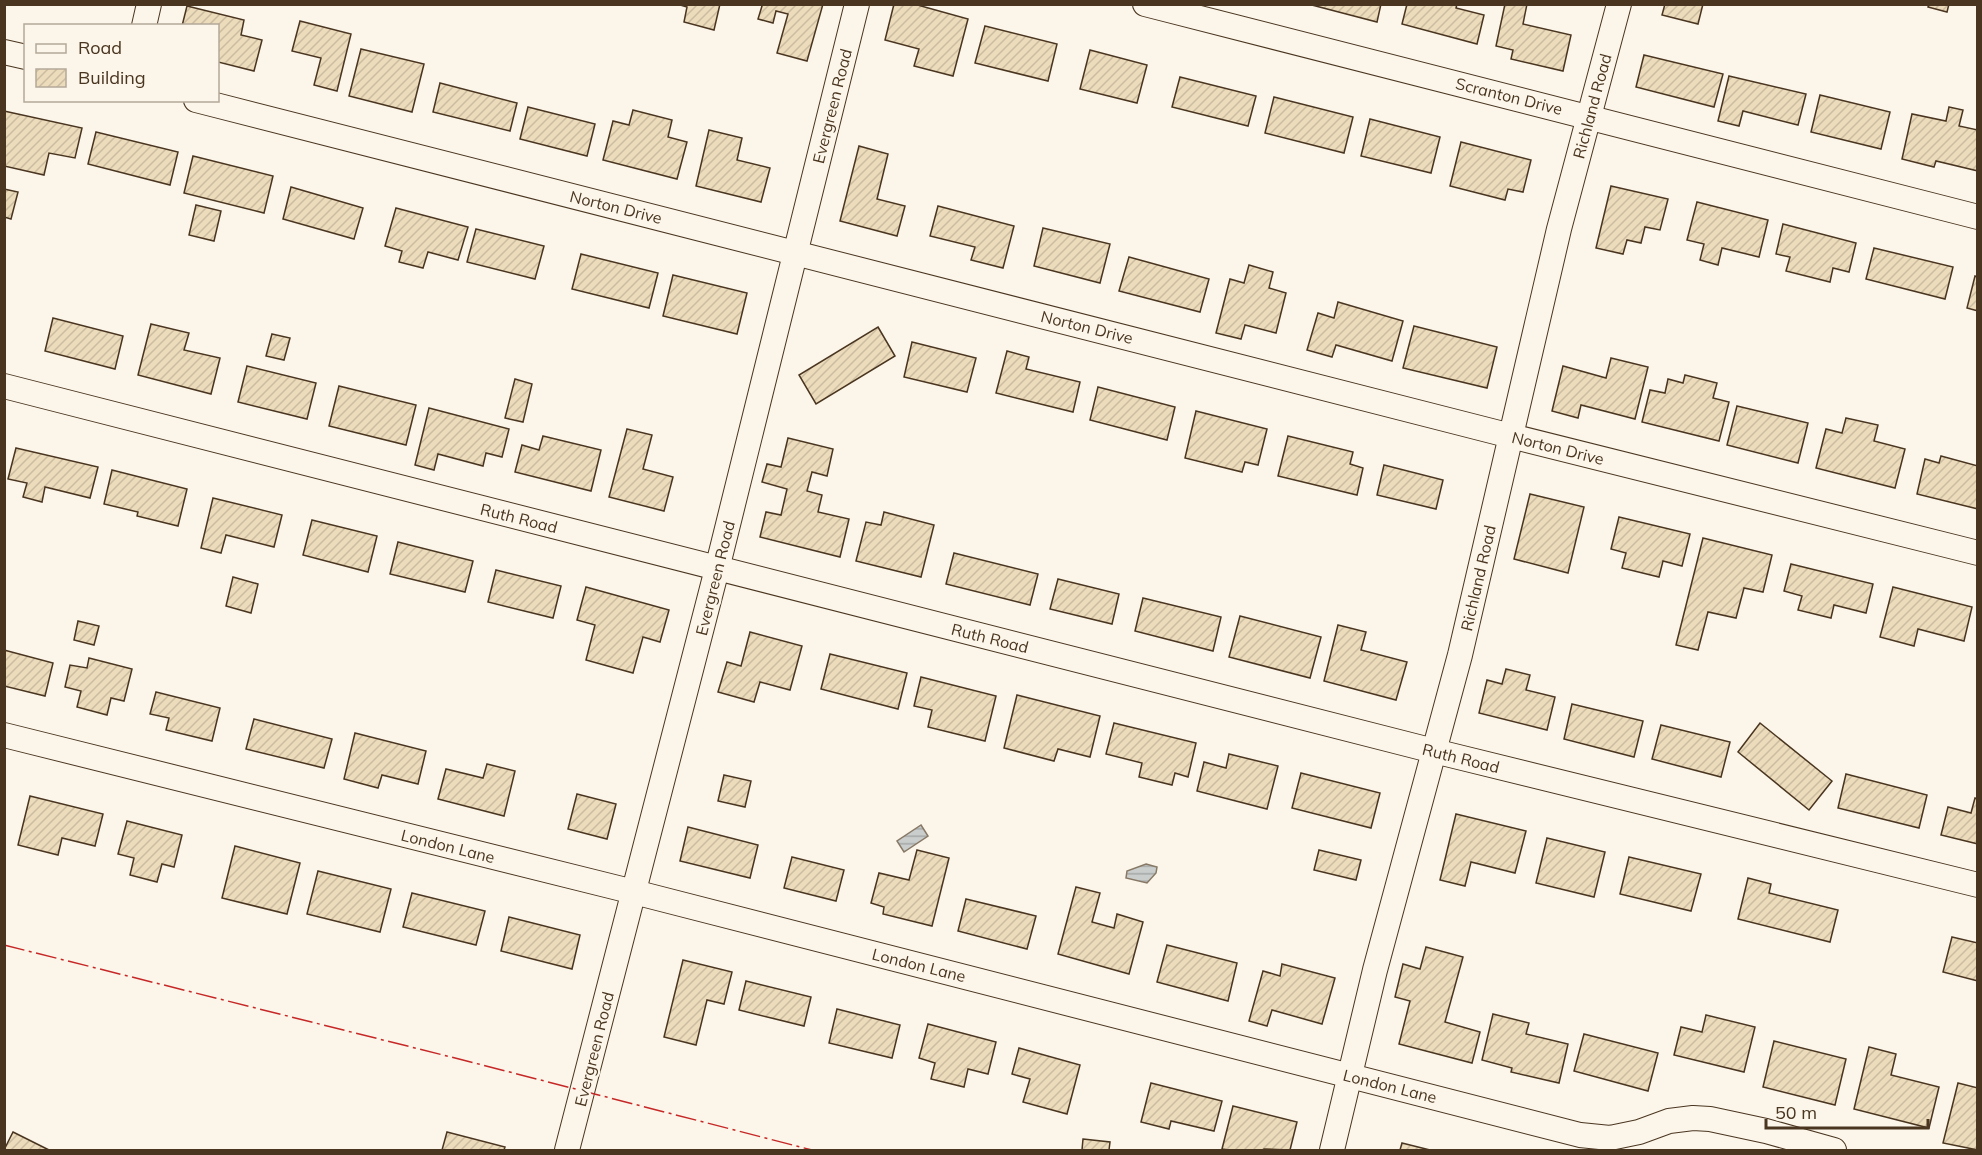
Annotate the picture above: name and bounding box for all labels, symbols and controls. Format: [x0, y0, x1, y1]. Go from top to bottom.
legend [24, 24, 219, 102]
text: Road [78, 36, 122, 59]
street label: Evergreen Road [808, 47, 856, 165]
street label: Richland Road [1568, 51, 1616, 161]
text: Building [78, 66, 146, 89]
street label: Scranton Drive [1453, 73, 1565, 119]
street label: Norton Drive [568, 186, 664, 228]
street label: Norton Drive [1039, 306, 1135, 348]
street label: Norton Drive [1510, 427, 1606, 469]
street label: Ruth Road [478, 499, 560, 537]
street label: Evergreen Road [691, 519, 739, 637]
street label: Richland Road [1456, 523, 1500, 633]
street label: Ruth Road [949, 619, 1031, 657]
street label: Ruth Road [1420, 739, 1502, 777]
street label: London Lane [399, 825, 497, 867]
street label: London Lane [870, 944, 968, 986]
street label: Evergreen Road [570, 990, 618, 1108]
street label: London Lane [1341, 1065, 1439, 1107]
scale bar [1766, 1092, 1928, 1130]
text: 50 m [1775, 1101, 1817, 1124]

